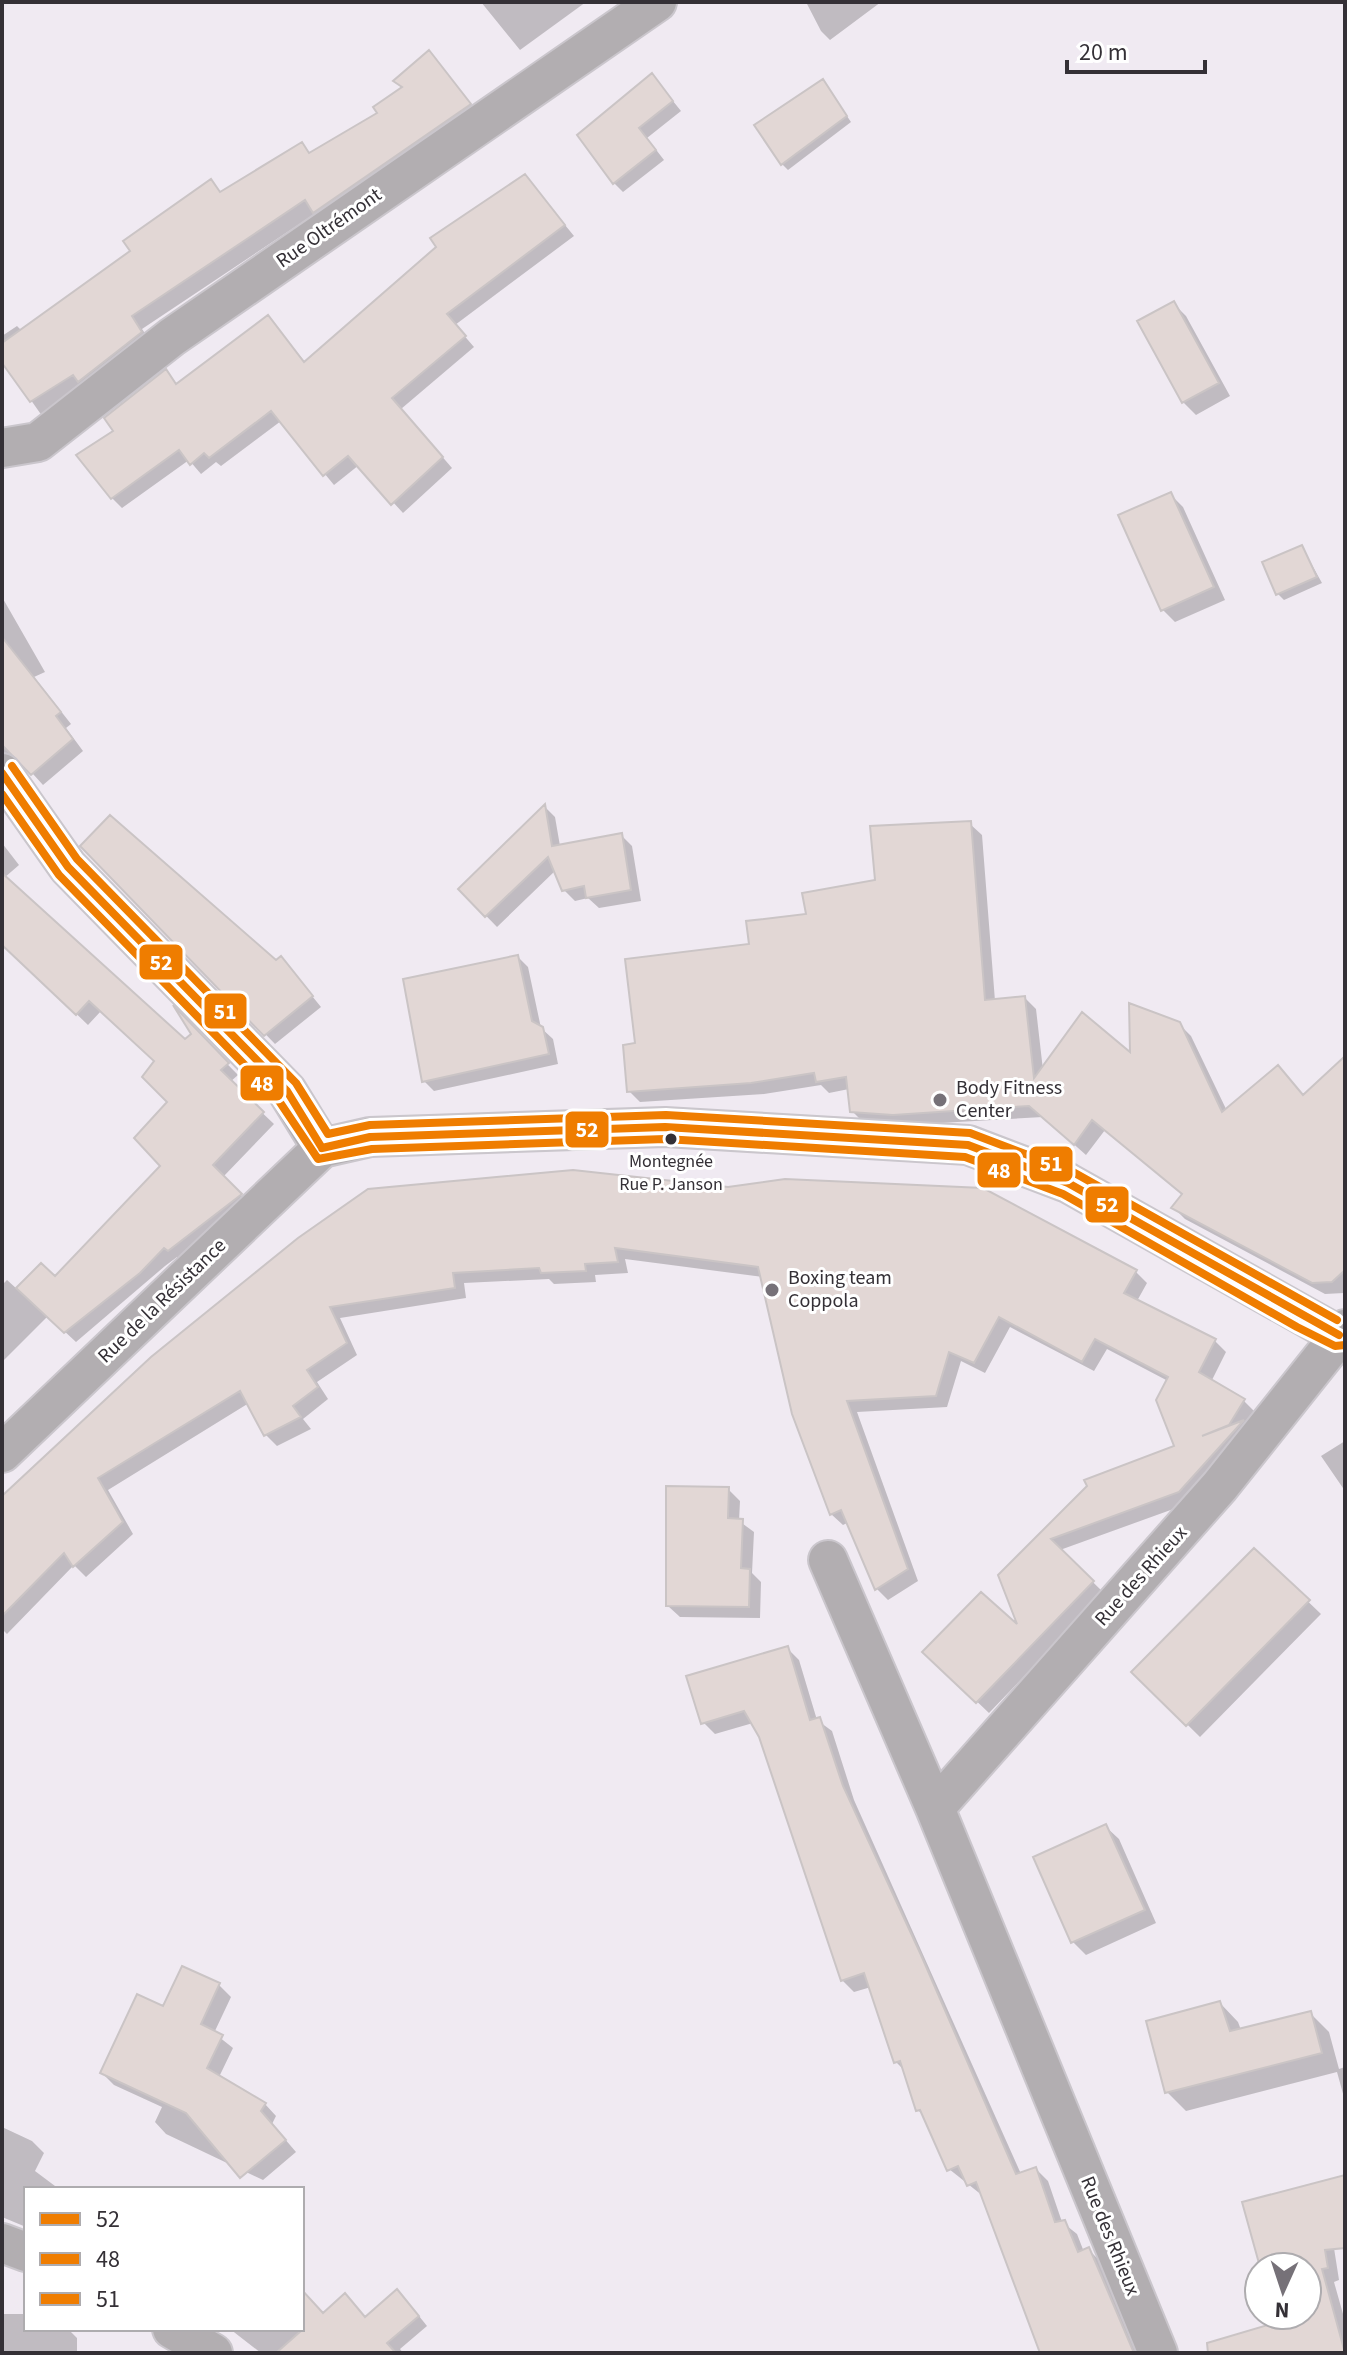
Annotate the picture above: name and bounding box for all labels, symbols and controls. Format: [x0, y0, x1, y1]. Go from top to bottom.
scale bar [1067, 24, 1205, 74]
text: 20 m [1079, 35, 1128, 70]
street label: Rue Oltrémont [271, 181, 388, 275]
line badge: 52 [138, 943, 184, 981]
text: 52 [149, 947, 173, 979]
line badge: 51 [203, 992, 248, 1030]
text: 51 [213, 996, 237, 1028]
line badge: 48 [239, 1064, 285, 1102]
text: 48 [250, 1068, 274, 1100]
place label: Body Fitness Center [956, 1074, 1062, 1125]
marker: Body Fitness Center [931, 1091, 949, 1109]
line badge: 52 [564, 1110, 610, 1149]
text: 52 [575, 1114, 599, 1146]
marker: Montegnée Rue P. Janson [663, 1131, 679, 1147]
line badge: 51 [1028, 1145, 1074, 1183]
text: 51 [1039, 1148, 1063, 1180]
place label: Montegnée Rue P. Janson [619, 1149, 723, 1197]
line badge: 48 [976, 1151, 1022, 1189]
text: 48 [987, 1155, 1011, 1187]
line badge: 52 [1084, 1185, 1130, 1224]
text: 52 [1095, 1189, 1119, 1221]
street label: Rue de la Résistance [92, 1232, 232, 1370]
place label: Boxing team Coppola [788, 1264, 892, 1315]
marker: Boxing team Coppola [763, 1281, 781, 1299]
street label: Rue des Rhieux [1088, 1520, 1194, 1632]
street label: Rue des Rhieux [1073, 2172, 1147, 2300]
legend [24, 2187, 304, 2331]
text: 52 [96, 2202, 120, 2237]
text: 48 [96, 2242, 120, 2277]
north arrow [1243, 2251, 1323, 2331]
text: 51 [96, 2282, 120, 2317]
text: N [1274, 2294, 1290, 2326]

